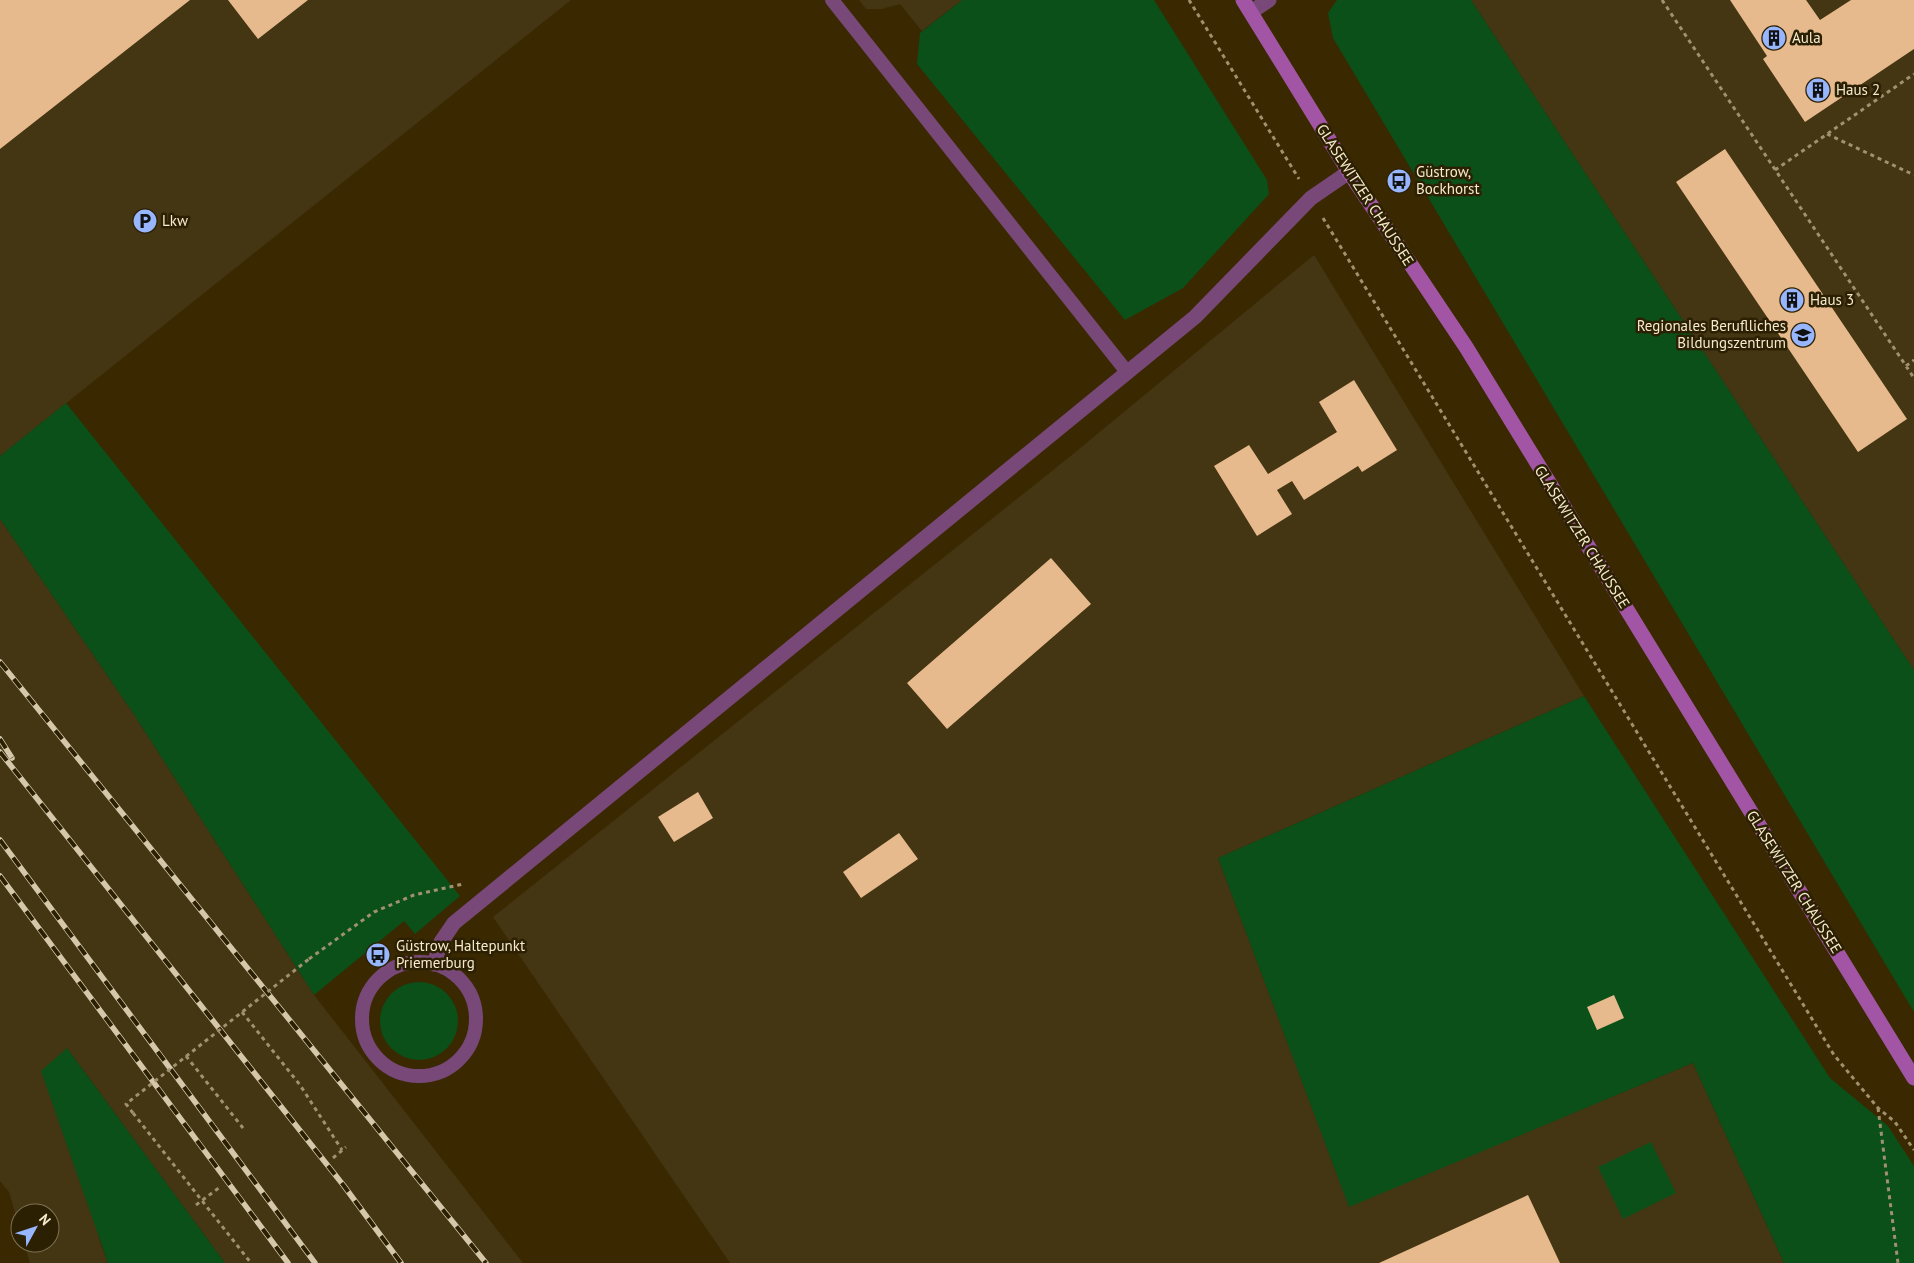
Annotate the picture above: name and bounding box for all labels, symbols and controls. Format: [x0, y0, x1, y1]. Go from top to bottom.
building icon: Aula [1761, 25, 1787, 51]
place label: Aula [1792, 28, 1821, 47]
building icon: Haus 2 [1805, 77, 1831, 103]
place label: Haus 2 [1836, 80, 1880, 99]
street label: GLASEWITZER CHAUSSEE [1313, 120, 1418, 269]
place label: Güstrow, Bockhorst [1416, 162, 1480, 198]
bus stop icon: Güstrow, Bockhorst [1386, 168, 1412, 194]
parking icon: Lkw [132, 208, 158, 234]
place label: Lkw [162, 211, 188, 230]
building icon: Haus 3 [1779, 287, 1805, 313]
place label: Haus 3 [1810, 290, 1854, 309]
place label: Regionales Beruflliches Bildungszentrum [1637, 316, 1786, 352]
school or university icon: Regionales Beruflliches Bildungszentrum [1790, 322, 1816, 348]
street label: GLASEWITZER CHAUSSEE [1531, 462, 1634, 612]
street label: GLASEWITZER CHAUSSEE [1743, 807, 1846, 957]
place label: Güstrow, Haltepunkt Priemerburg [396, 936, 525, 972]
bus stop icon: Güstrow, Haltepunkt Priemerburg [365, 942, 391, 968]
north arrow [10, 1203, 60, 1253]
text: N [35, 1210, 55, 1229]

